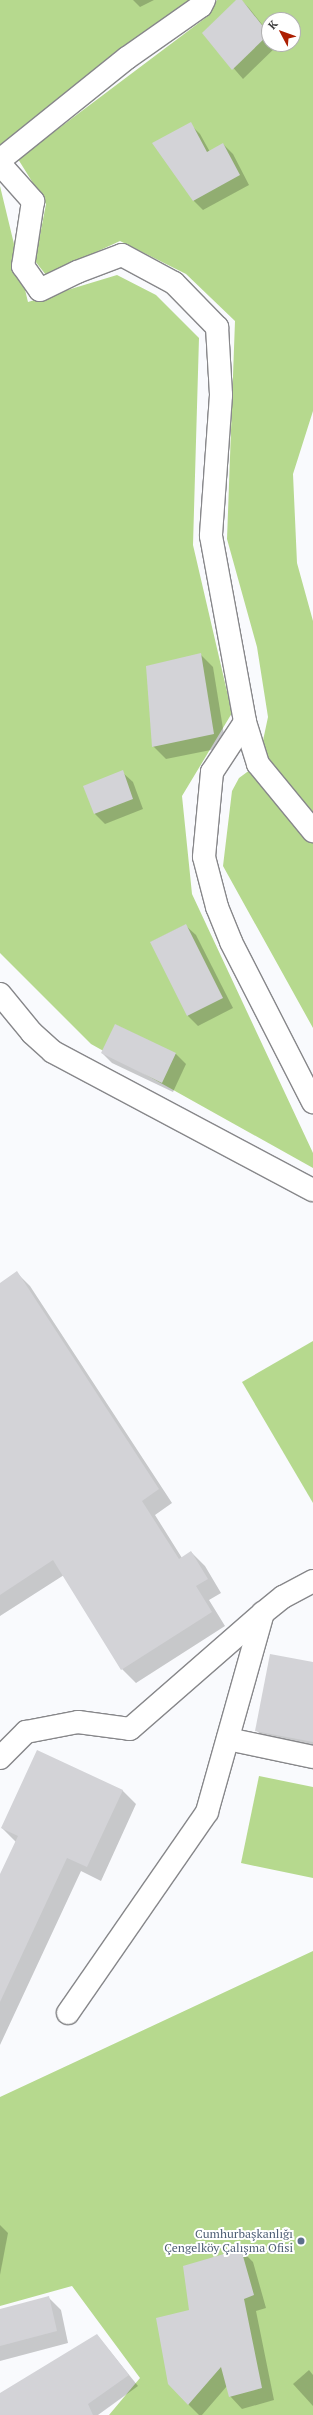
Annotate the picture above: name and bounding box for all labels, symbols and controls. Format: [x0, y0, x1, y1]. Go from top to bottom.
north arrow [261, 12, 301, 52]
text: K [265, 17, 281, 32]
place label: Cumhurbaşkanlığı Çengelköy Çalışma Ofisi [164, 2227, 293, 2255]
marker: Cumhurbaşkanlığı Çengelköy Çalışma Ofisi [296, 2236, 306, 2246]

